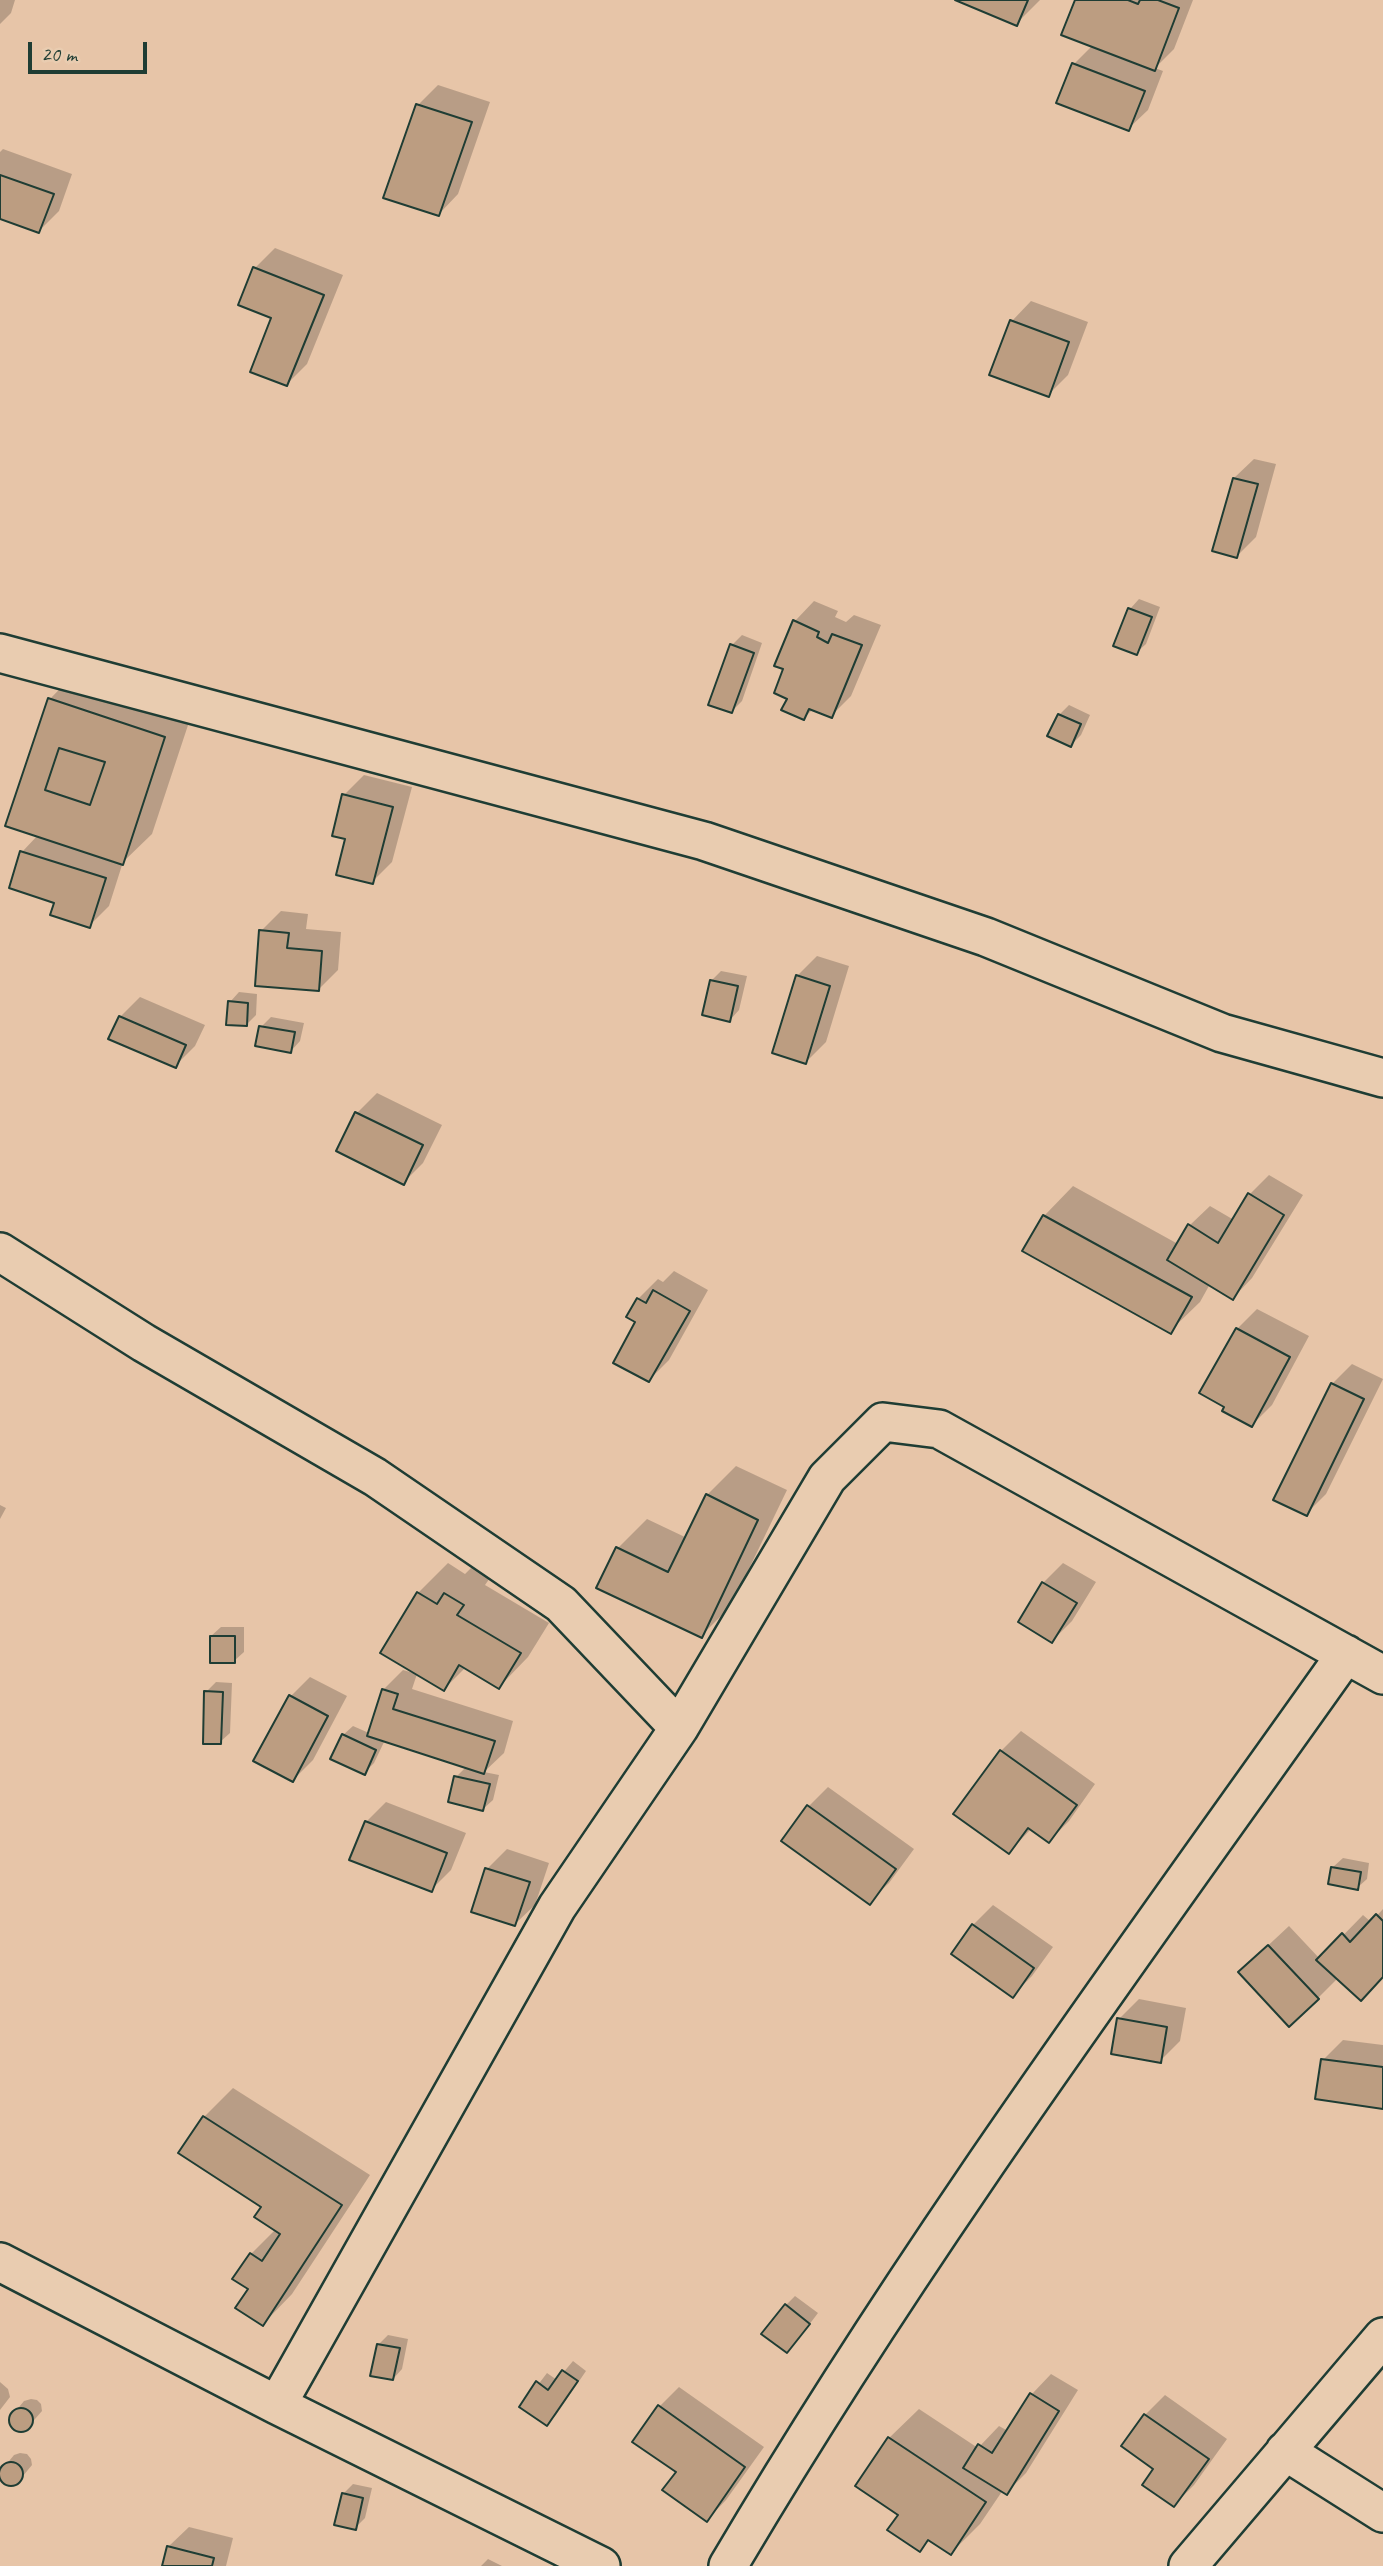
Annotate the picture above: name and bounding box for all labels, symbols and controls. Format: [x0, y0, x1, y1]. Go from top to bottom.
scale bar [32, 28, 150, 72]
text: 20 m [41, 41, 77, 67]

